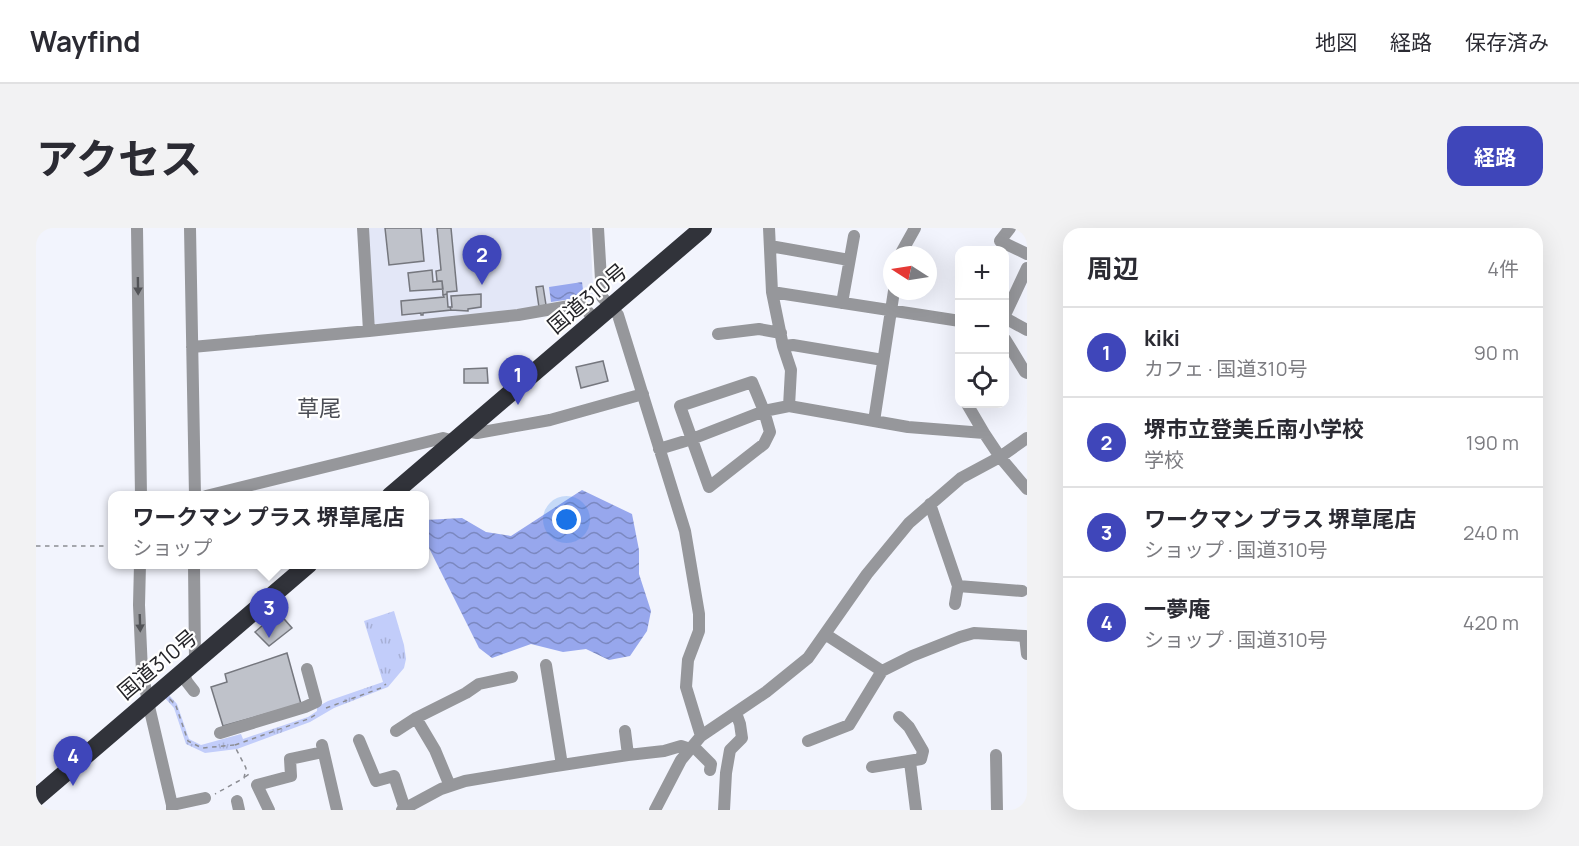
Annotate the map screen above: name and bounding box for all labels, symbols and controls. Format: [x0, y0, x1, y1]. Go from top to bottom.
text: Wayfind [30, 22, 140, 60]
text: 地図 [1315, 28, 1357, 56]
text: 経路 [1390, 28, 1432, 56]
text: 保存済み [1465, 28, 1549, 56]
button: 経路 [1447, 126, 1543, 186]
text: アクセス [36, 129, 202, 187]
pin: 2 [462, 236, 502, 285]
north arrow [883, 246, 937, 300]
map controls [955, 246, 1009, 408]
button: + [955, 246, 1009, 300]
text: 周辺 [1087, 250, 1139, 286]
text: 4件 [1487, 255, 1519, 282]
street label: 国道310号 [541, 257, 633, 339]
one-way arrow [133, 277, 143, 296]
button: − [955, 300, 1009, 354]
text: kiki [1144, 323, 1180, 353]
text: 1 [1102, 339, 1111, 366]
text: 90 m [1473, 339, 1519, 366]
button: locate [955, 354, 1009, 408]
text: カフェ · 国道310号 [1144, 355, 1308, 382]
pin: 1 [498, 356, 538, 405]
district label: 草尾 [297, 393, 341, 423]
text: 堺市立登美丘南小学校 [1144, 414, 1364, 444]
text: 2 [1101, 429, 1112, 456]
text: 190 m [1466, 429, 1519, 456]
text: 学校 [1144, 446, 1184, 473]
popup [108, 491, 429, 569]
text: ワークマン プラス 堺草尾店 [132, 502, 405, 532]
text: ワークマン プラス 堺草尾店 [1144, 504, 1416, 534]
your location [552, 505, 581, 534]
text: 3 [1101, 519, 1112, 546]
text: 240 m [1463, 519, 1519, 546]
text: ショップ [132, 534, 212, 561]
text: ショップ · 国道310号 [1144, 536, 1328, 563]
pin: 3 [250, 588, 288, 638]
text: 一夢庵 [1144, 594, 1210, 624]
text: 4 [1100, 609, 1113, 636]
text: 420 m [1463, 609, 1519, 636]
one-way arrow [135, 613, 145, 632]
street label: 国道310号 [111, 623, 203, 705]
text: ショップ · 国道310号 [1144, 626, 1328, 653]
pin: 4 [54, 736, 93, 786]

